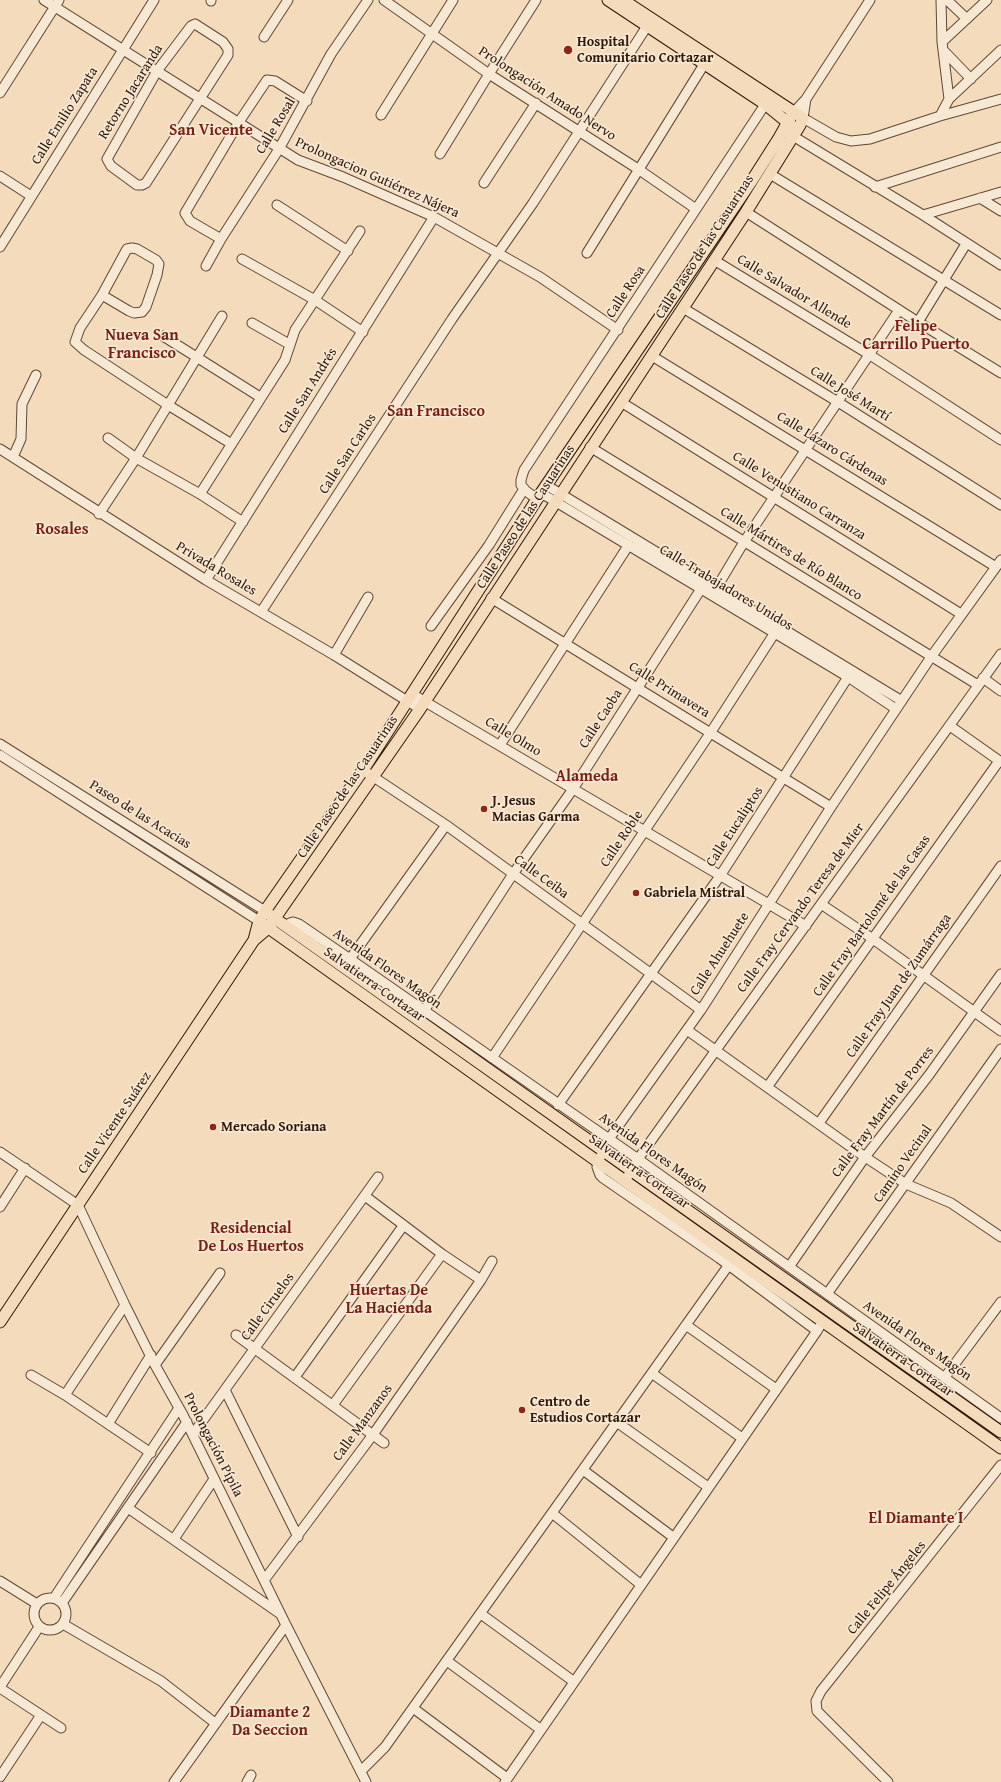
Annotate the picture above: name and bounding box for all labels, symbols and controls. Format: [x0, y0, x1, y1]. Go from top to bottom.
place label: Hospital Comunitario Cortazar [577, 34, 713, 66]
street label: Retorno Jacaranda [95, 41, 167, 143]
street label: Prolongación Amado Nervo [475, 43, 619, 145]
marker: Hospital Comunitario Cortazar [562, 44, 574, 56]
street label: Calle Emilio Zapata [28, 64, 102, 168]
street label: Calle Rosal [253, 95, 299, 157]
district label: San Vicente [169, 121, 253, 141]
street label: Prolongacion Gutiérrez Nájera [292, 134, 462, 222]
street label: Calle Paseo de las Casuarinas [652, 172, 758, 322]
street label: Calle Salvador Allende [734, 251, 854, 333]
street label: Calle Rosa [603, 263, 649, 321]
district label: Felipe Carrillo Puerto [862, 317, 970, 355]
district label: Nueva San Francisco [105, 326, 179, 364]
street label: Calle San Andrés [275, 345, 341, 437]
street label: Calle José Martí [807, 363, 893, 425]
district label: San Francisco [387, 402, 485, 422]
street label: Calle Lázaro Cárdenas [773, 408, 891, 490]
street label: Calle San Carlos [316, 411, 380, 497]
street label: Calle Paseo de las Casuarinas [473, 442, 579, 592]
street label: Calle Venustiano Carranza [729, 448, 869, 544]
street label: Calle Mártires de Río Blanco [717, 503, 865, 605]
district label: Rosales [35, 520, 89, 540]
street label: Privada Rosales [173, 538, 259, 600]
street label: Calle Trabajadores Unidos [656, 541, 796, 635]
street label: Calle Primavera [625, 658, 713, 722]
street label: Calle Caoba [576, 686, 626, 752]
street label: Calle Paseo de las Casuarinas [294, 713, 402, 861]
street label: Calle Olmo [482, 714, 544, 760]
district label: Alameda [556, 767, 618, 787]
street label: Paseo de las Acacias [86, 777, 194, 853]
street label: Calle Eucaliptos [703, 784, 767, 870]
place label: J. Jesus Macias Garma [492, 793, 580, 826]
marker: J. Jesus Macias Garma [479, 804, 489, 814]
street label: Calle Roble [597, 807, 647, 871]
street label: Calle Fray Cervando Teresa de Mier [734, 820, 868, 996]
street label: Calle Fray Bartolomé de las Casas [810, 832, 934, 1000]
street label: Calle Ceiba [510, 851, 572, 903]
place label: Gabriela Mistral [644, 885, 745, 901]
marker: Gabriela Mistral [631, 888, 641, 898]
street label: Calle Ahuehuete [687, 909, 753, 999]
street label: Calle Fray Juan de Zumárraga [843, 911, 955, 1061]
street label: Avenida Flores Magón [329, 925, 445, 1013]
street label: Salvatierra-Cortazar [320, 944, 428, 1026]
street label: Calle Fray Martín de Porres [828, 1043, 938, 1181]
street label: Calle Vicente Suárez [75, 1069, 155, 1177]
street label: Avenida Flores Magón [595, 1109, 711, 1197]
place label: Mercado Soriana [221, 1119, 327, 1135]
marker: Mercado Soriana [208, 1122, 218, 1132]
street label: Camino Vecinal [870, 1122, 936, 1206]
street label: Salvatierra-Cortazar [585, 1131, 693, 1213]
district label: Residencial De Los Huertos [198, 1219, 304, 1257]
street label: Calle Ciruelos [238, 1270, 298, 1344]
district label: Huertas De La Hacienda [346, 1281, 432, 1319]
street label: Avenida Flores Magón [859, 1297, 975, 1385]
street label: Salvatierra-Cortazar [849, 1319, 957, 1401]
street label: Calle Manzanos [329, 1381, 397, 1465]
street label: Prolongación Pípila [180, 1390, 246, 1500]
place label: Centro de Estudios Cortazar [530, 1394, 640, 1426]
marker: Centro de Estudios Cortazar [517, 1405, 527, 1415]
district label: El Diamante I [869, 1509, 963, 1529]
street label: Calle Felipe Ángeles [844, 1538, 930, 1638]
district label: Diamante 2 Da Seccion [230, 1703, 310, 1741]

